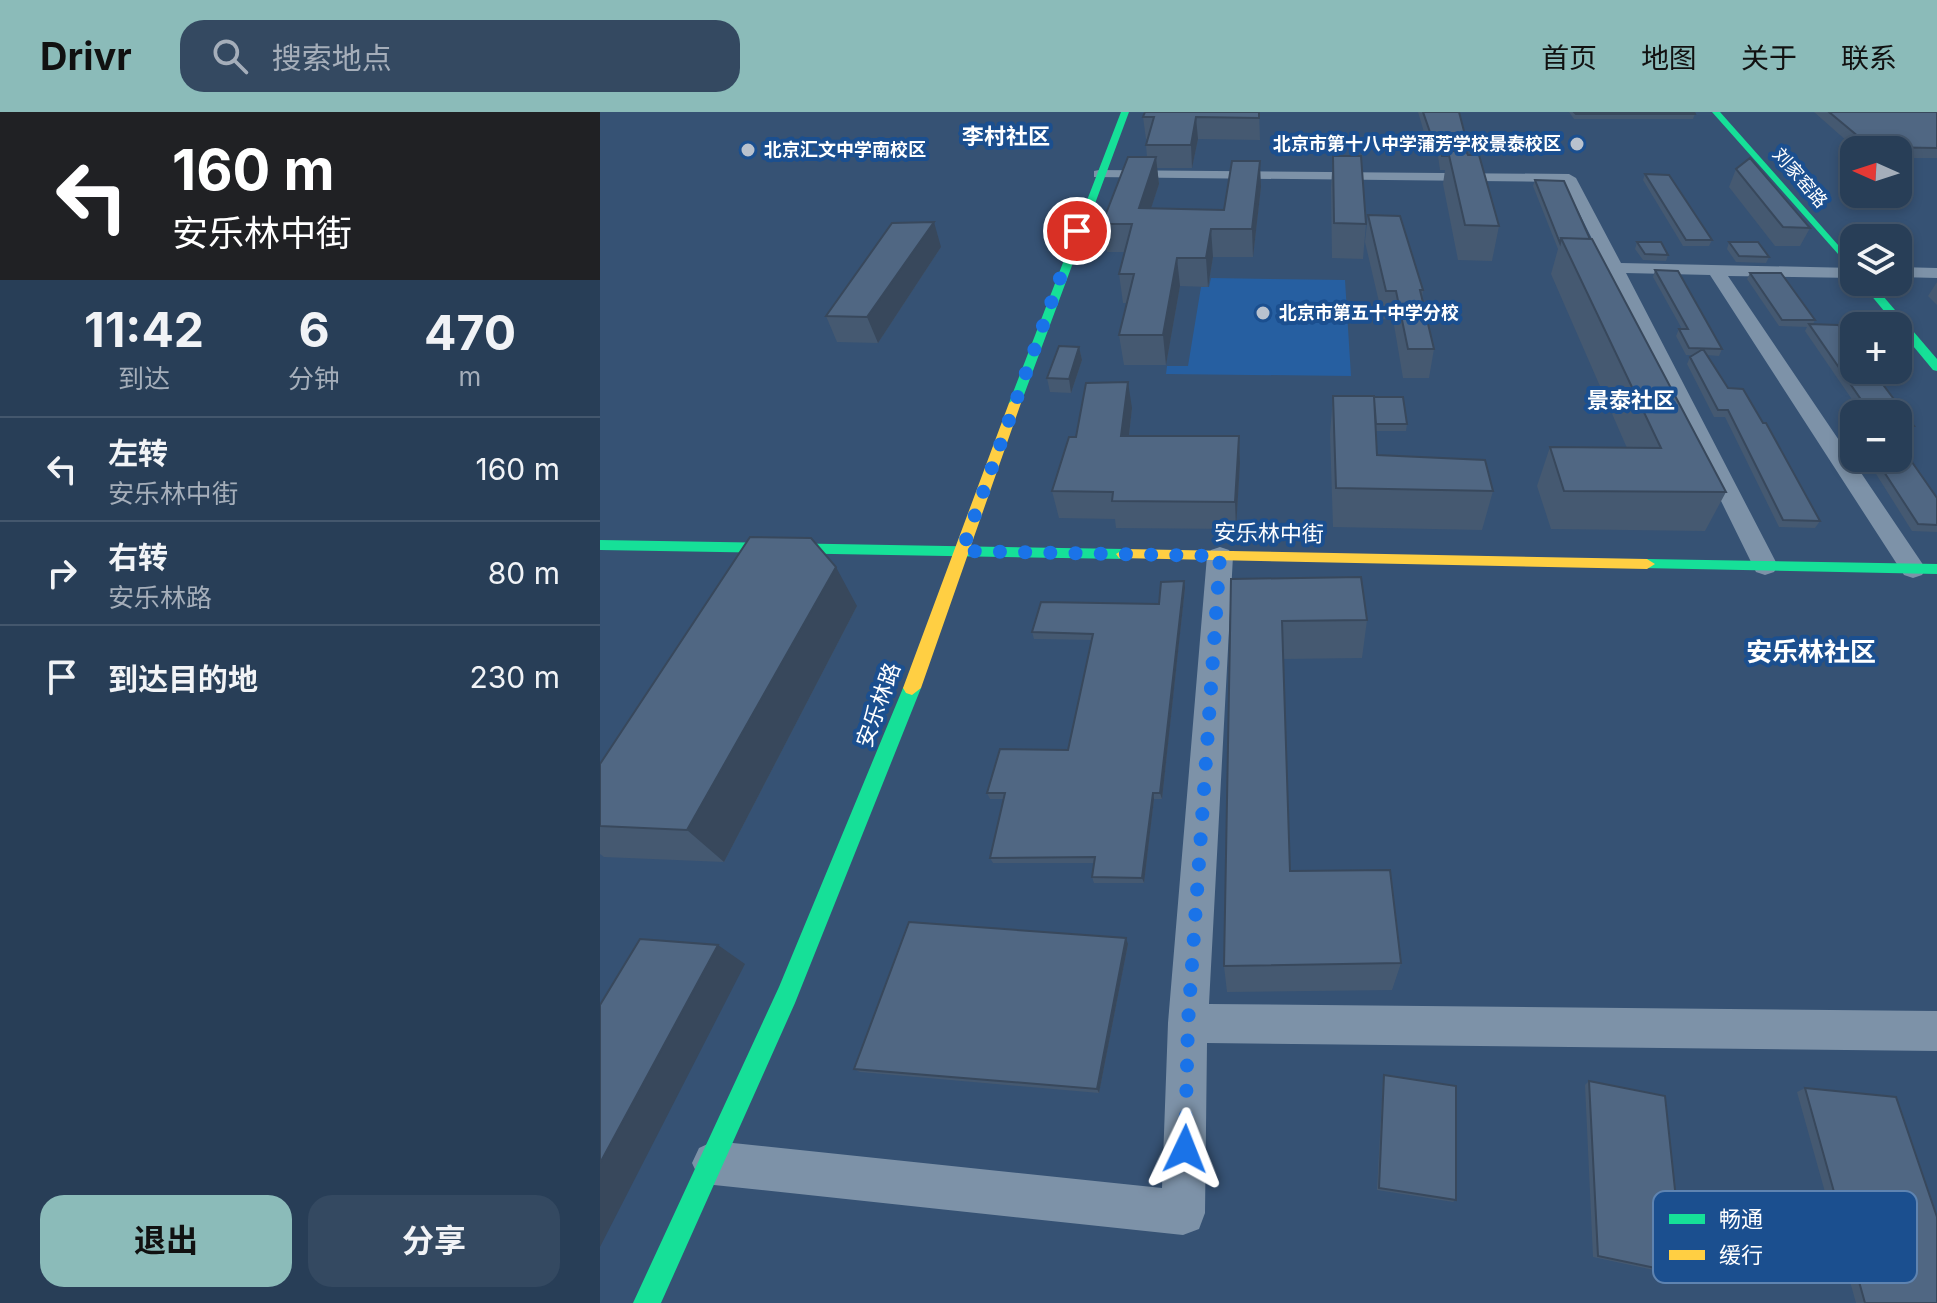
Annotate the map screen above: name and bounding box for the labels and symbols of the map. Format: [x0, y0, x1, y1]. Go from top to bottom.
district label: 李村社区 [962, 123, 1050, 149]
place label: 北京市第十八中学蒲芳学校景泰校区 [1273, 133, 1561, 154]
marker: 北京市第十八中学蒲芳学校景泰校区 [1568, 135, 1586, 153]
north arrow [1840, 136, 1912, 208]
place label: 北京汇文中学南校区 [764, 139, 926, 160]
marker: 北京汇文中学南校区 [739, 141, 757, 159]
street label: 刘家窑路 [1769, 144, 1832, 212]
pin [1043, 197, 1111, 265]
place label: 北京市第五十中学分校 [1279, 302, 1459, 323]
marker: 北京市第五十中学分校 [1254, 304, 1272, 322]
district label: 景泰社区 [1587, 387, 1675, 413]
street label: 安乐林中街 [1214, 519, 1324, 547]
district label: 安乐林社区 [1746, 636, 1876, 667]
street label: 安乐林路 [851, 659, 905, 751]
position arrow [1143, 1107, 1227, 1191]
legend [1653, 1191, 1917, 1283]
text: 畅通 [1719, 1206, 1763, 1232]
text: 缓行 [1719, 1242, 1763, 1268]

